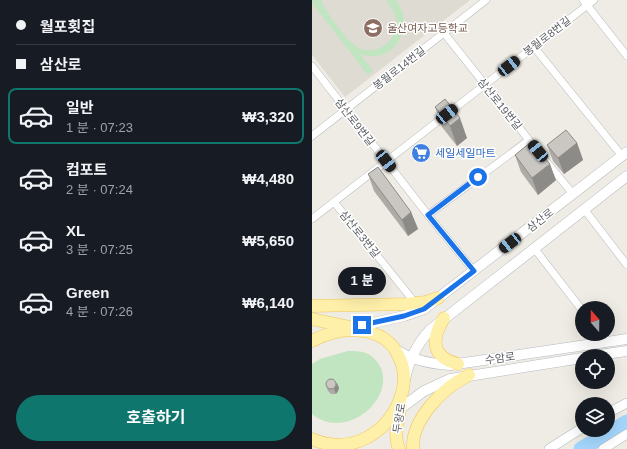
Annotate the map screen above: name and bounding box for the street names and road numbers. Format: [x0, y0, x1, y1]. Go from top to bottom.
street label: 봉월로8번길 [521, 14, 573, 58]
street label: 봉월로14번길 [371, 44, 427, 92]
street label: 삼산로19번길 [476, 76, 524, 132]
street label: 삼산로9번길 [333, 96, 377, 148]
street label: 삼산로 [524, 206, 556, 234]
street label: 삼산로3번길 [337, 208, 383, 260]
street label: 수암로 [484, 350, 516, 366]
street label: 두왕로 [391, 402, 407, 434]

